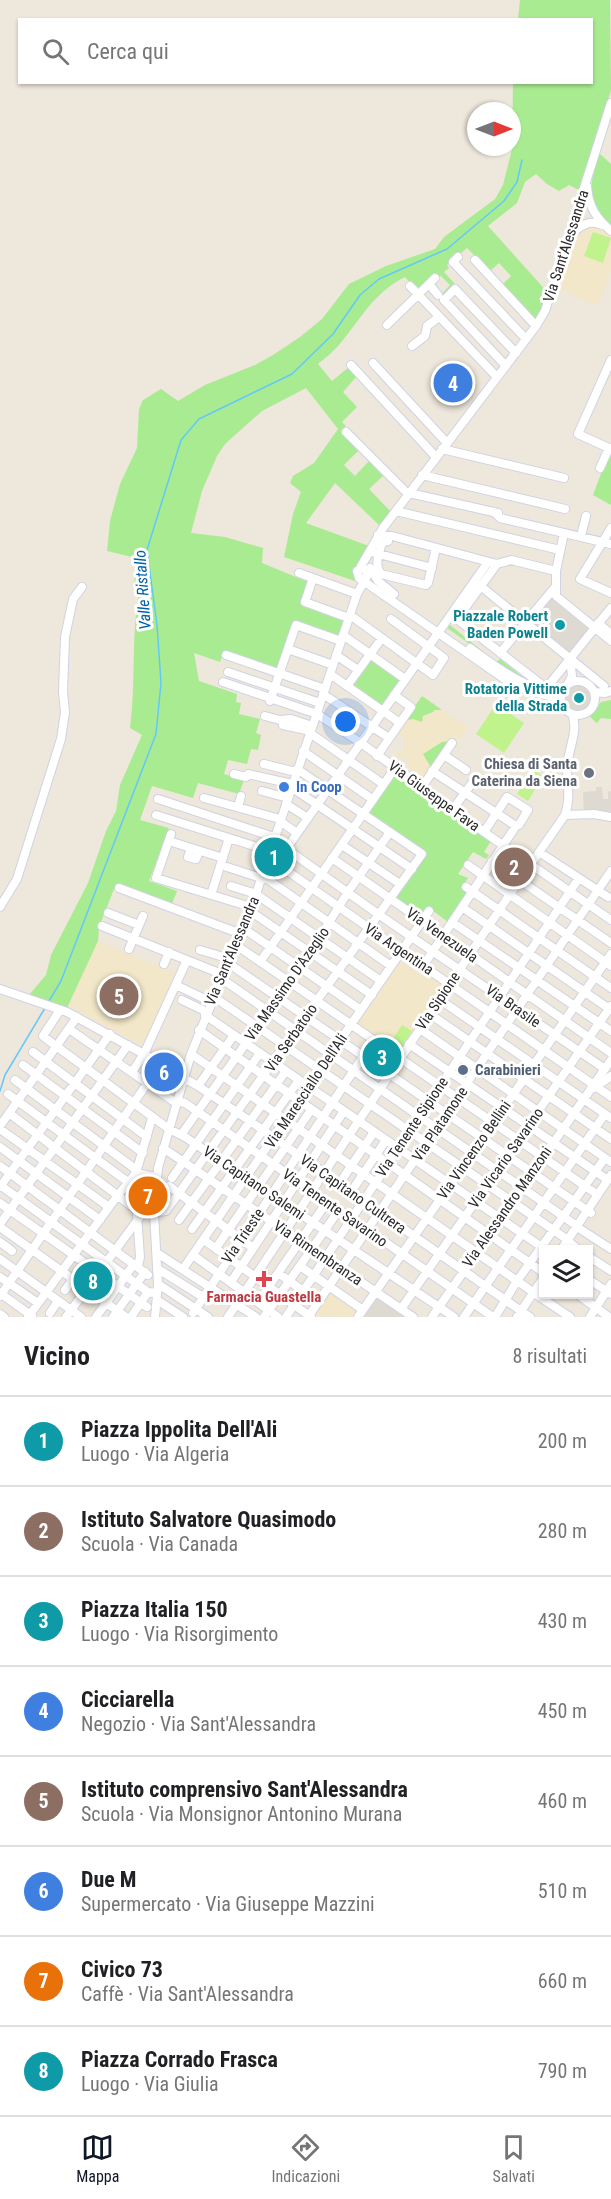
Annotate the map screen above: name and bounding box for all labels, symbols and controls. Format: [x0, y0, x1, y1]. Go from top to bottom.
search box [18, 18, 593, 84]
icon: search [39, 35, 72, 68]
text: Cerca qui [87, 39, 169, 64]
north arrow [467, 102, 521, 156]
street label: Via Sant'Alessandra [539, 188, 593, 304]
pin: 4 [434, 360, 472, 406]
water label: Valle Ristallo [130, 549, 155, 630]
place label: Piazzale Robert Baden Powell [453, 607, 548, 642]
marker: Piazzale Robert Baden Powell [553, 618, 567, 632]
place label: Rotatoria Vittime della Strada [465, 680, 567, 715]
marker: Rotatoria Vittime della Strada [572, 691, 586, 705]
your location [331, 707, 360, 736]
place label: Chiesa di Santa Caterina da Siena [471, 755, 577, 790]
street label: Via Giuseppe Fava [385, 757, 483, 835]
marker: Chiesa di Santa Caterina da Siena [582, 766, 596, 780]
place label: In Coop [296, 778, 342, 796]
marker: In Coop [277, 780, 291, 794]
pin: 1 [254, 834, 294, 880]
pin: 2 [494, 844, 534, 890]
street label: Via Sant'Alessandra [201, 894, 263, 1008]
street label: Via Venezuela [403, 904, 481, 966]
street label: Via Argentina [361, 919, 437, 979]
street label: Via Massimo D'Azeglio [241, 924, 333, 1044]
street label: Via Sipione [412, 968, 464, 1034]
pin: 5 [100, 974, 138, 1018]
street label: Via Brasile [482, 981, 544, 1031]
street label: Via Serbatoio [261, 1000, 321, 1076]
street label: Via Maresciallo Dell'Ali [261, 1030, 351, 1152]
pin: 3 [362, 1034, 401, 1080]
pin: 6 [144, 1050, 184, 1094]
place label: Carabinieri [475, 1061, 541, 1079]
marker: Carabinieri [456, 1063, 470, 1077]
street label: Via Tenente Sipione [372, 1074, 452, 1180]
street label: Via Platamone [408, 1083, 472, 1165]
street label: Via Vincenzo Bellini [433, 1097, 515, 1203]
street label: Via Vicario Savarino [465, 1104, 547, 1212]
street label: Via Capitano Salemi [200, 1142, 308, 1224]
street label: Via Alessandro Manzoni [459, 1143, 555, 1271]
street label: Via Capitano Cultrera [296, 1151, 410, 1237]
street label: Via Tenente Savarino [279, 1165, 391, 1251]
pin: 7 [128, 1174, 168, 1218]
street label: Via Trieste [218, 1205, 268, 1267]
street label: Via Rimembranza [270, 1217, 366, 1289]
map controls [539, 1245, 593, 1299]
button: layers [539, 1245, 593, 1299]
pin: 8 [74, 1258, 112, 1304]
marker: Farmacia Guastella [257, 1272, 271, 1286]
place label: Farmacia Guastella [207, 1288, 321, 1306]
text: Vicino [24, 1341, 90, 1371]
text: 8 risultati [512, 1344, 587, 1368]
text: Piazza Ippolita Dell'Ali [81, 1417, 277, 1442]
text: 1 [38, 1429, 49, 1453]
text: 200 m [538, 1429, 587, 1453]
text: Luogo · Via Algeria [81, 1442, 229, 1466]
text: Istituto Salvatore Quasimodo [81, 1507, 336, 1532]
text: 2 [38, 1519, 49, 1543]
text: 280 m [538, 1519, 587, 1543]
text: Scuola · Via Canada [81, 1532, 238, 1556]
text: Piazza Italia 150 [81, 1597, 228, 1622]
text: 3 [38, 1609, 49, 1633]
text: 430 m [538, 1609, 587, 1633]
text: Luogo · Via Risorgimento [81, 1622, 278, 1646]
text: Cicciarella [81, 1687, 174, 1712]
text: 4 [38, 1699, 49, 1723]
text: 450 m [538, 1699, 587, 1723]
text: Negozio · Via Sant'Alessandra [81, 1712, 316, 1736]
text: Istituto comprensivo Sant'Alessandra [81, 1777, 408, 1802]
text: 5 [38, 1789, 49, 1813]
text: 460 m [538, 1789, 587, 1813]
text: Scuola · Via Monsignor Antonino Murana [81, 1802, 402, 1826]
text: Due M [81, 1867, 137, 1892]
text: 6 [38, 1879, 49, 1903]
text: 510 m [538, 1879, 587, 1903]
text: Supermercato · Via Giuseppe Mazzini [81, 1892, 375, 1916]
text: Civico 73 [81, 1957, 163, 1982]
text: 7 [38, 1969, 49, 1993]
text: 660 m [538, 1969, 587, 1993]
text: Caffè · Via Sant'Alessandra [81, 1982, 294, 2006]
text: Piazza Corrado Frasca [81, 2047, 278, 2072]
text: 8 [38, 2059, 49, 2083]
text: 790 m [538, 2059, 587, 2083]
text: Luogo · Via Giulia [81, 2072, 219, 2096]
tab: Mappa [76, 2131, 119, 2186]
tab: Indicazioni [272, 2131, 340, 2186]
tab: Salvati [492, 2131, 535, 2186]

